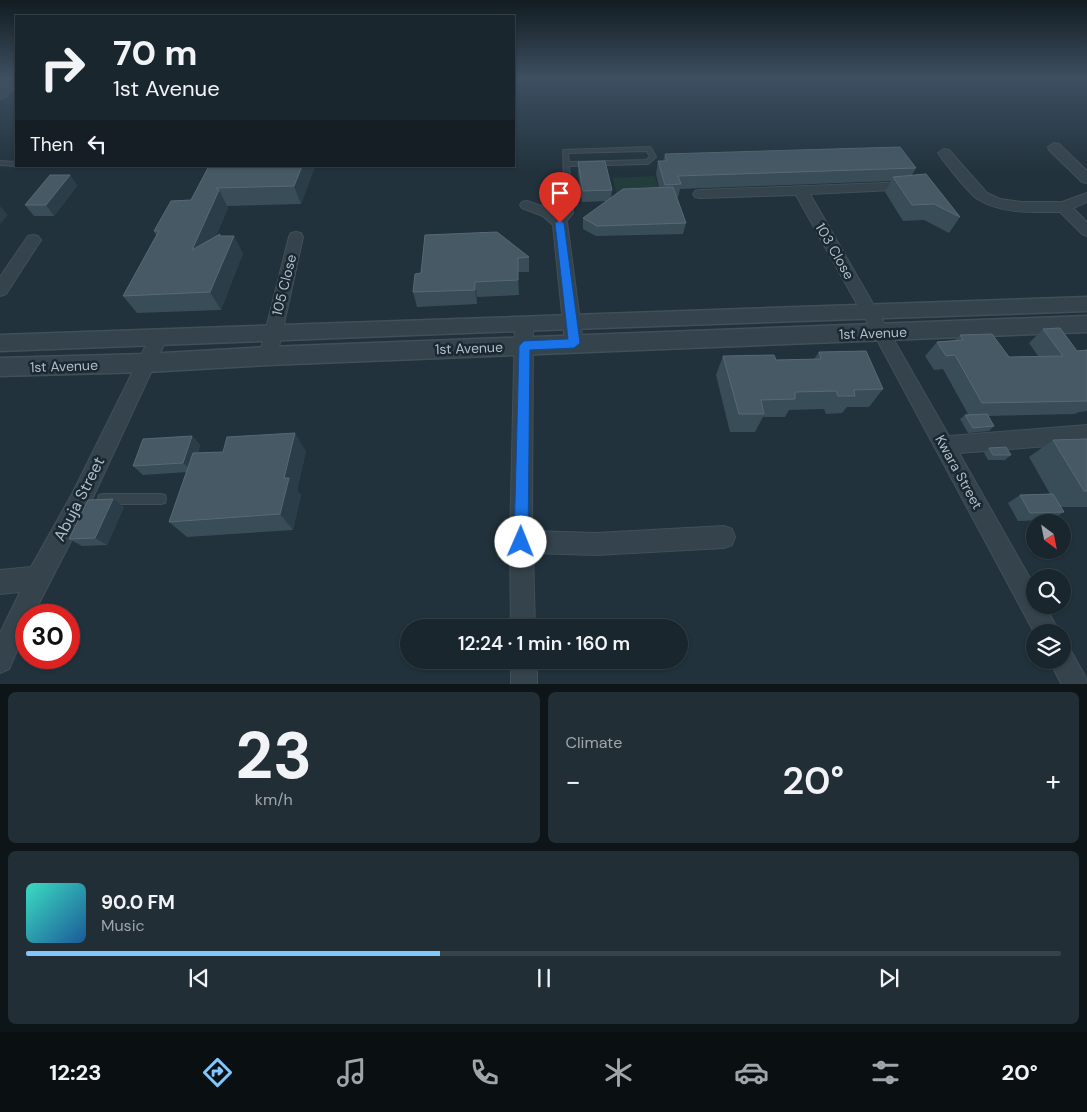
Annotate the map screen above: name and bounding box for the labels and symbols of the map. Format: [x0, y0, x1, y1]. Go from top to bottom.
pin [539, 172, 581, 223]
street label: 103 Close [812, 219, 858, 283]
street label: 105 Close [268, 252, 300, 318]
street label: 1st Avenue [839, 323, 907, 343]
street label: 1st Avenue [435, 338, 503, 358]
street label: 1st Avenue [30, 356, 98, 376]
street label: Kwara Street [931, 432, 987, 512]
street label: Abuja Street [49, 453, 109, 545]
north arrow [1026, 514, 1071, 559]
position arrow [494, 515, 546, 567]
speed limit sign: 30 [15, 604, 80, 669]

